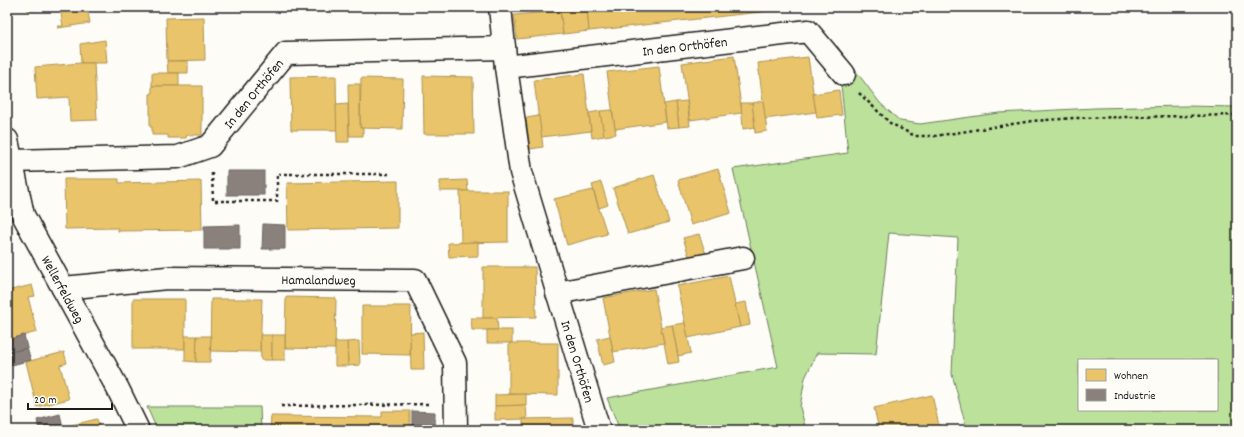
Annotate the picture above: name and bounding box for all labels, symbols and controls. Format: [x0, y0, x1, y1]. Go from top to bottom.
street label: In den Orthöfen [642, 33, 728, 63]
street label: In den Orthöfen [220, 55, 289, 134]
street label: Wellerfeldweg [35, 252, 88, 328]
street label: Hamalandweg [281, 271, 356, 292]
street label: In den Orthöfen [554, 318, 598, 405]
legend [1078, 359, 1218, 411]
text: Wohnen [1114, 368, 1149, 385]
scale bar [28, 385, 112, 411]
text: Industrie [1114, 388, 1155, 405]
text: 20 m [34, 392, 57, 409]

